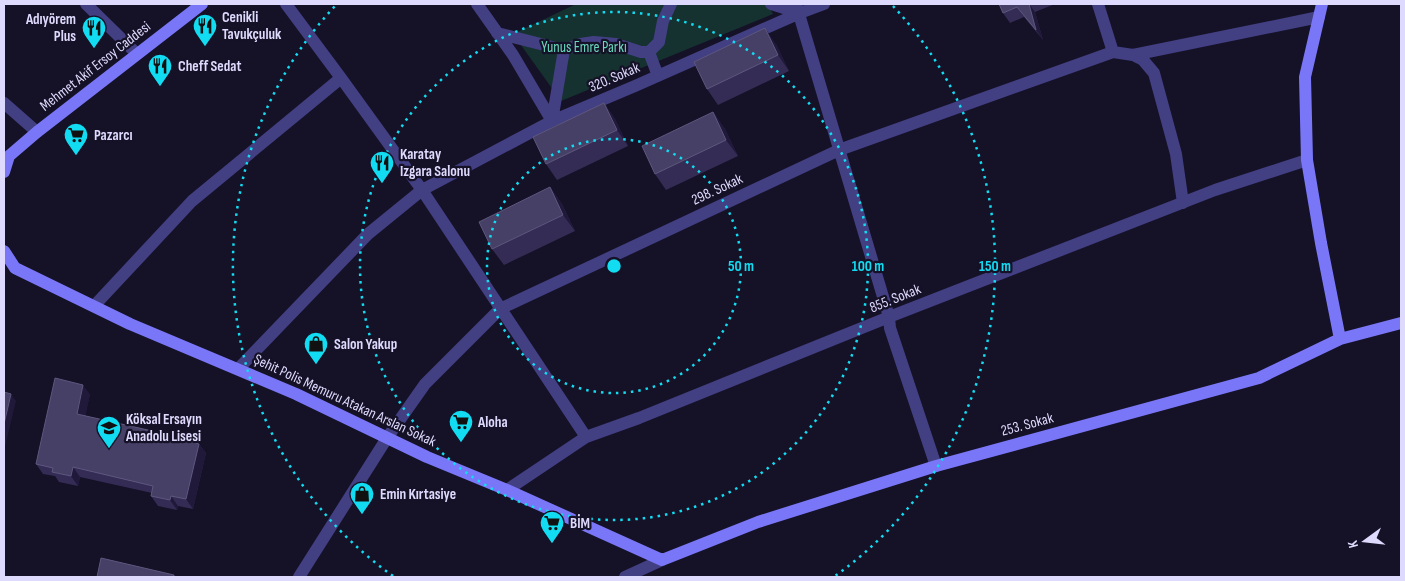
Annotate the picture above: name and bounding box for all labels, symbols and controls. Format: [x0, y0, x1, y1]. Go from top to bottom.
place label: Cenikli Tavukçuluk [222, 8, 282, 44]
place label: Adıyörem Plus [25, 10, 76, 46]
restaurant icon: Cenikli Tavukçuluk [192, 13, 218, 47]
restaurant icon: Adıyörem Plus [81, 15, 107, 49]
street label: Mehmet Akif Ersoy Caddesi [36, 17, 155, 116]
park label: Yunus Emre Parkı [541, 38, 627, 57]
restaurant icon: Cheff Sedat [147, 53, 173, 87]
place label: Cheff Sedat [178, 57, 241, 76]
street label: 320. Sokak [586, 58, 643, 97]
supermarket icon: Pazarcı [63, 122, 89, 156]
place label: Pazarcı [94, 126, 132, 145]
place label: Karatay Izgara Salonu [400, 145, 470, 181]
restaurant icon: Karatay Izgara Salonu [369, 150, 395, 184]
street label: 298. Sokak [689, 169, 746, 210]
centre of rings [605, 257, 623, 275]
text: 50 m [728, 257, 754, 276]
text: 100 m [852, 257, 884, 276]
text: 150 m [979, 257, 1011, 276]
street label: 855. Sokak [867, 280, 924, 317]
shop icon: Salon Yakup [303, 331, 329, 365]
place label: Salon Yakup [334, 335, 397, 354]
street label: Şehit Polis Memuru Atakan Arslan Sokak [251, 350, 439, 451]
street label: 253. Sokak [999, 408, 1056, 441]
supermarket icon: Aloha [448, 409, 474, 443]
place label: Köksal Ersayın Anadolu Lisesi [125, 410, 202, 446]
place label: Aloha [477, 413, 508, 432]
school or university icon: Köksal Ersayın Anadolu Lisesi [96, 415, 122, 449]
shop icon: Emin Kırtasiye [349, 481, 375, 515]
place label: Emin Kırtasiye [380, 485, 456, 504]
supermarket icon: BİM [539, 510, 565, 544]
place label: BİM [570, 514, 590, 533]
north arrow [1340, 516, 1390, 566]
text: K [1344, 539, 1362, 550]

